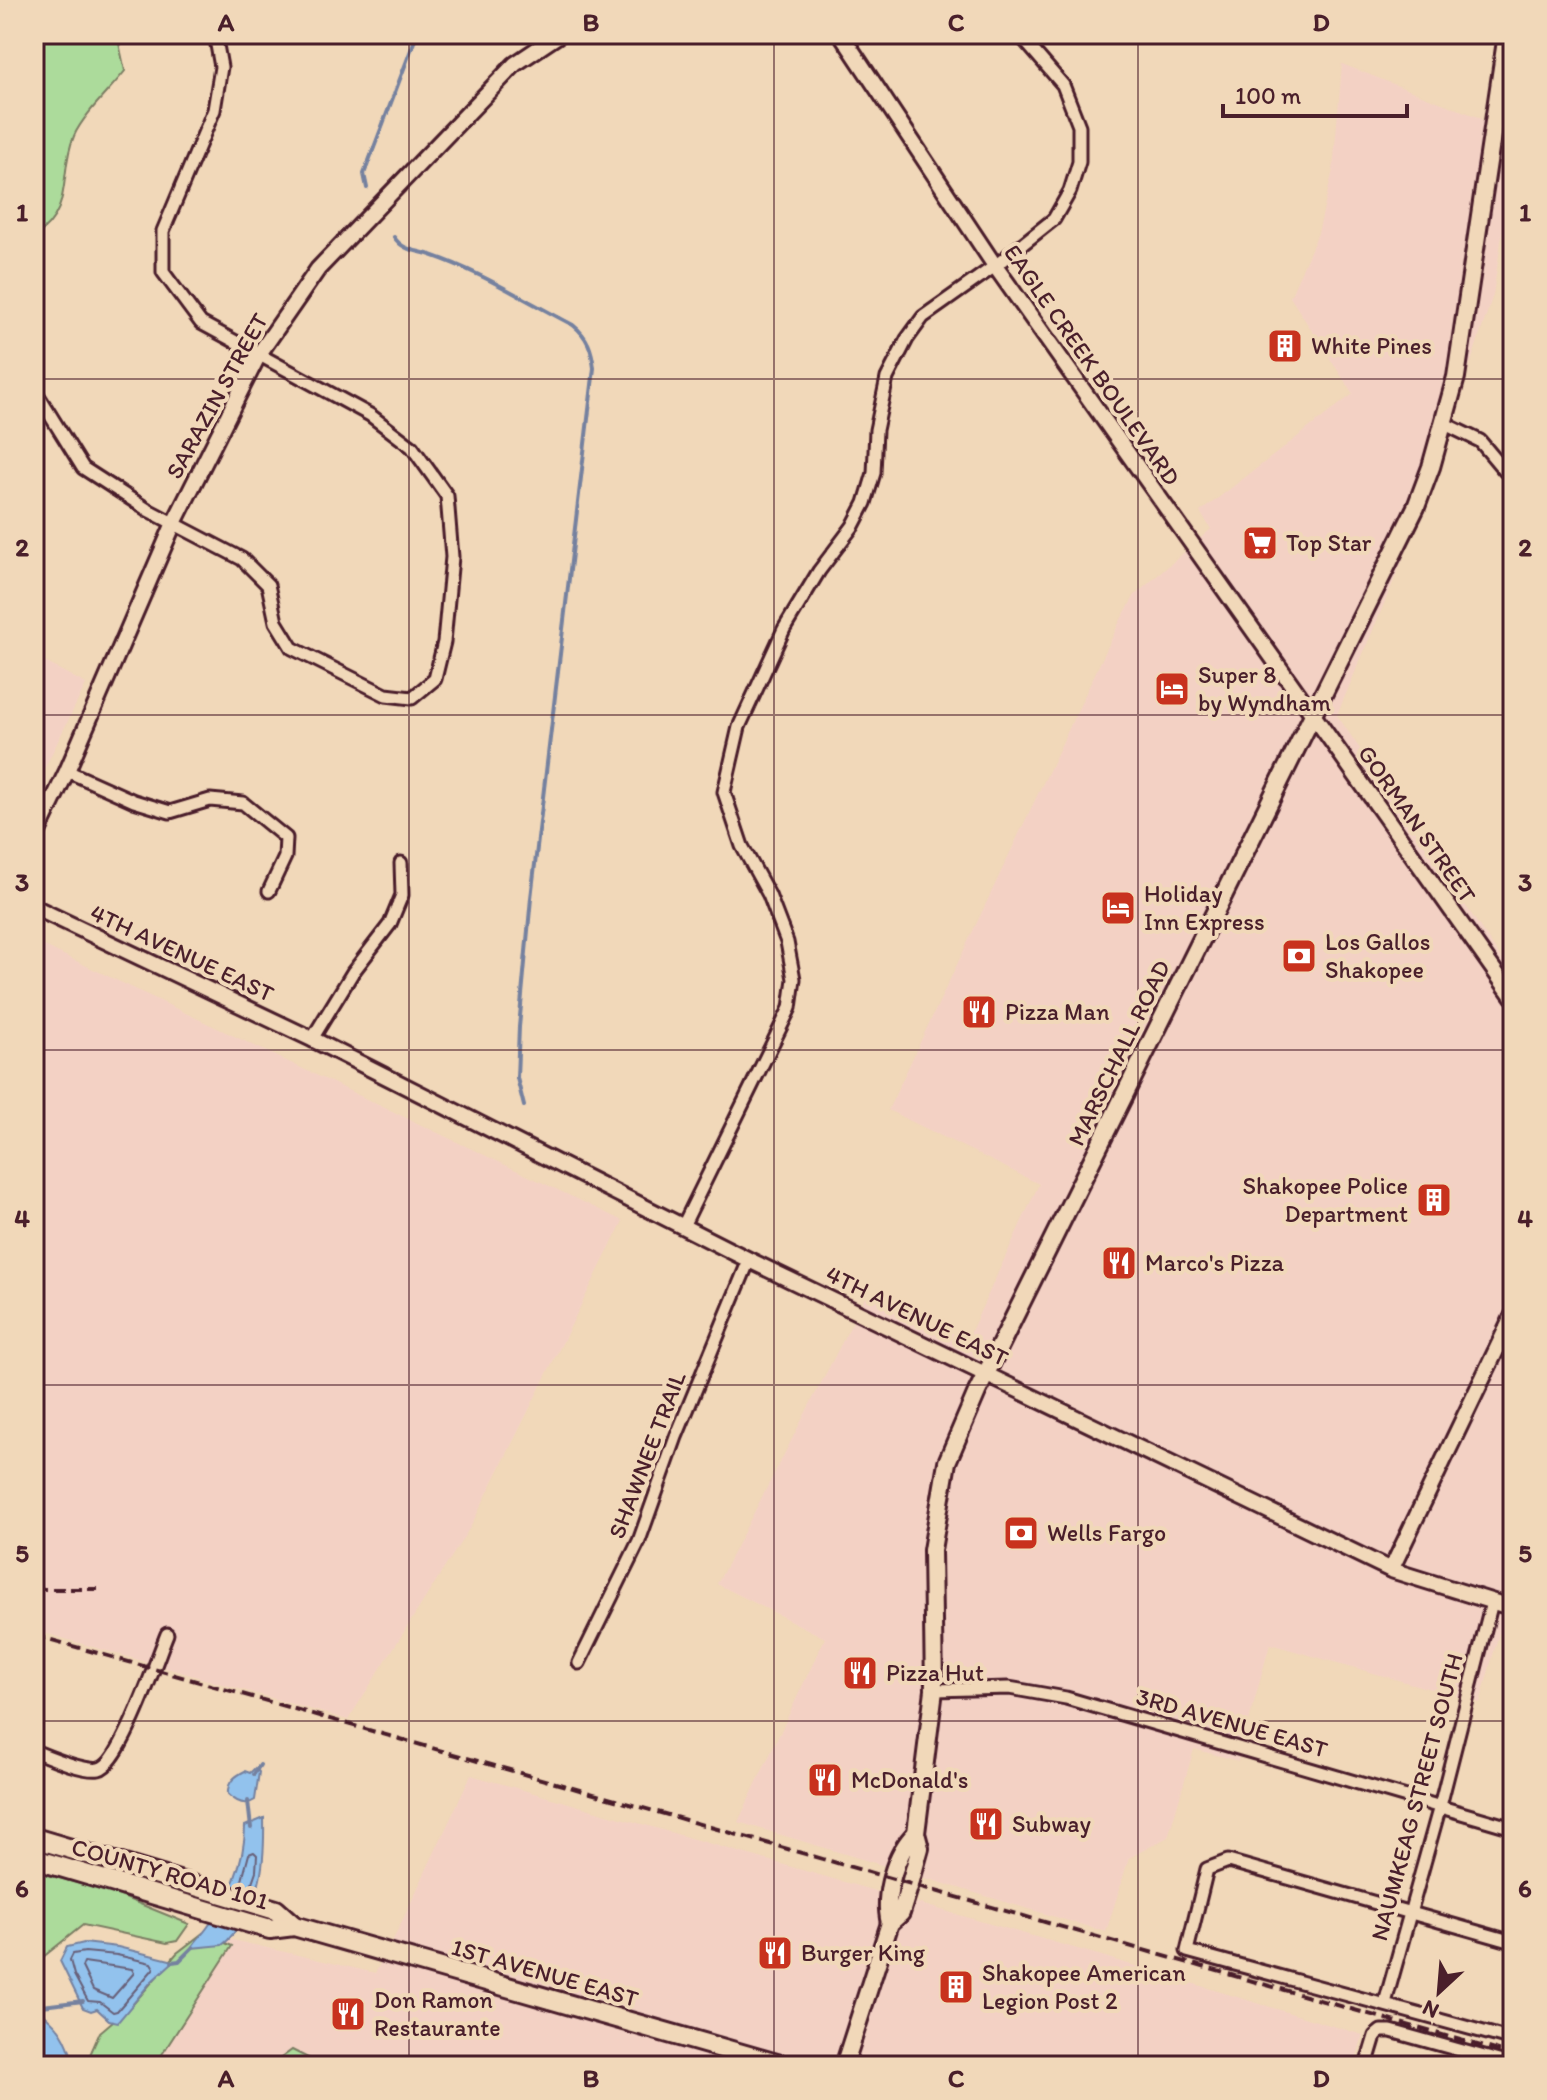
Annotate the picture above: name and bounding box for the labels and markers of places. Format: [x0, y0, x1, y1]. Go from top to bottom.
building icon: White Pines [1266, 327, 1304, 365]
place label: White Pines [1311, 331, 1432, 360]
supermarket icon: Top Star [1241, 524, 1279, 562]
place label: Top Star [1286, 528, 1372, 557]
place label: Super 8 by Wyndham [1198, 660, 1331, 717]
hotel icon: Super 8 by Wyndham [1153, 670, 1191, 708]
place label: Holiday Inn Express [1144, 879, 1265, 936]
hotel icon: Holiday Inn Express [1099, 889, 1137, 927]
place label: Los Gallos Shakopee [1325, 927, 1430, 984]
bank icon: Los Gallos Shakopee [1280, 937, 1318, 975]
restaurant icon: Pizza Man [960, 993, 998, 1031]
place label: Pizza Man [1005, 997, 1110, 1026]
place label: Shakopee Police Department [1242, 1171, 1408, 1228]
building icon: Shakopee Police Department [1415, 1181, 1453, 1219]
restaurant icon: Marco's Pizza [1100, 1244, 1138, 1282]
place label: Marco's Pizza [1145, 1248, 1285, 1277]
bank icon: Wells Fargo [1002, 1514, 1040, 1552]
place label: Wells Fargo [1047, 1518, 1166, 1547]
restaurant icon: Pizza Hut [841, 1654, 879, 1692]
place label: Pizza Hut [886, 1658, 984, 1687]
restaurant icon: McDonald's [806, 1761, 844, 1799]
place label: McDonald's [851, 1765, 968, 1794]
restaurant icon: Subway [967, 1805, 1005, 1843]
place label: Subway [1012, 1809, 1091, 1838]
restaurant icon: Burger King [756, 1934, 794, 1972]
place label: Burger King [801, 1938, 926, 1967]
place label: Shakopee American Legion Post 2 [982, 1958, 1186, 2015]
building icon: Shakopee American Legion Post 2 [937, 1968, 975, 2006]
place label: Don Ramon Restaurante [374, 1985, 501, 2042]
restaurant icon: Don Ramon Restaurante [329, 1995, 367, 2033]

